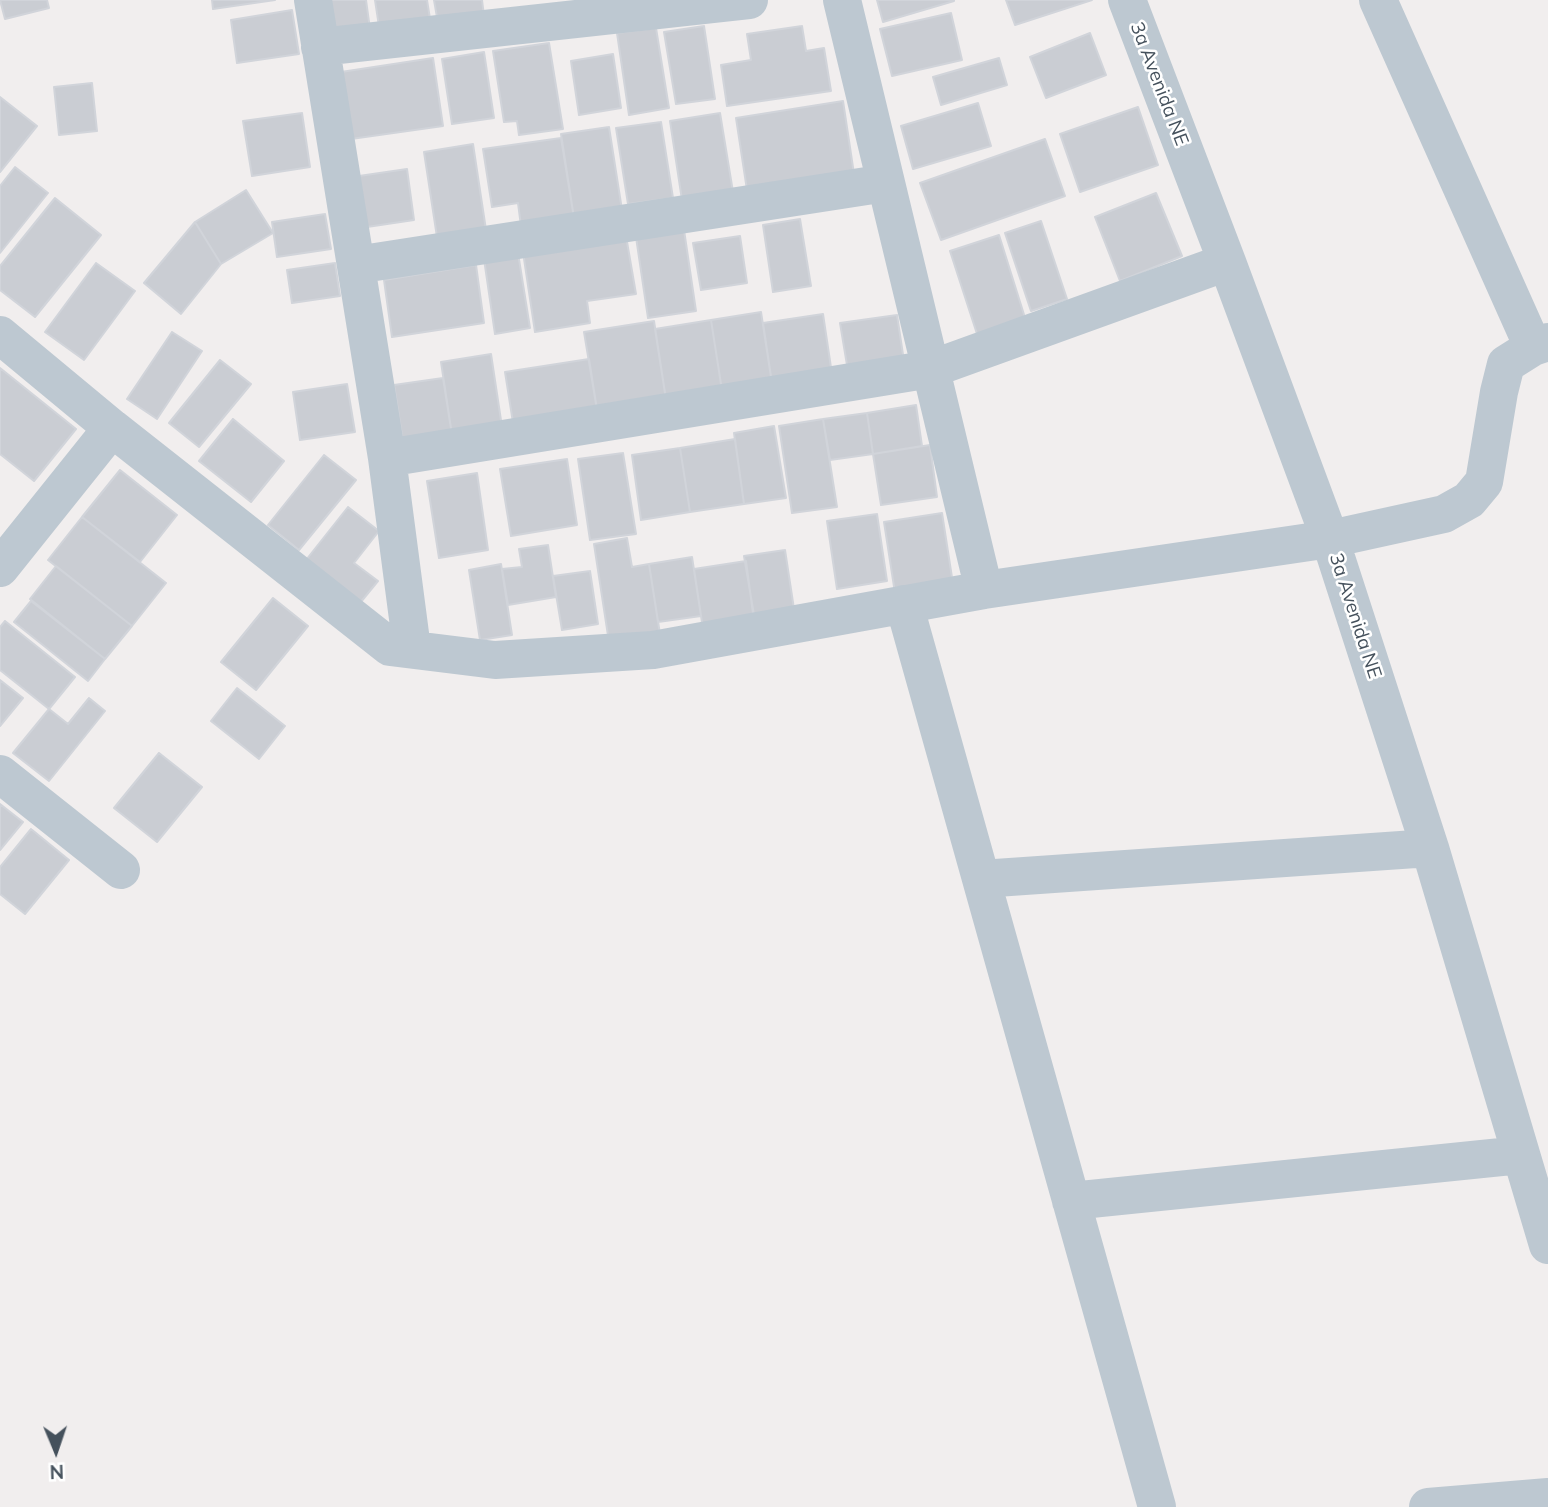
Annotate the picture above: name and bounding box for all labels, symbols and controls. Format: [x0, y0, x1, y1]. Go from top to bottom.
street label: 3a Avenida NE [1125, 19, 1193, 149]
street label: 3a Avenida NE [1324, 551, 1386, 681]
north arrow [21, 1416, 91, 1486]
text: N [49, 1460, 64, 1484]

